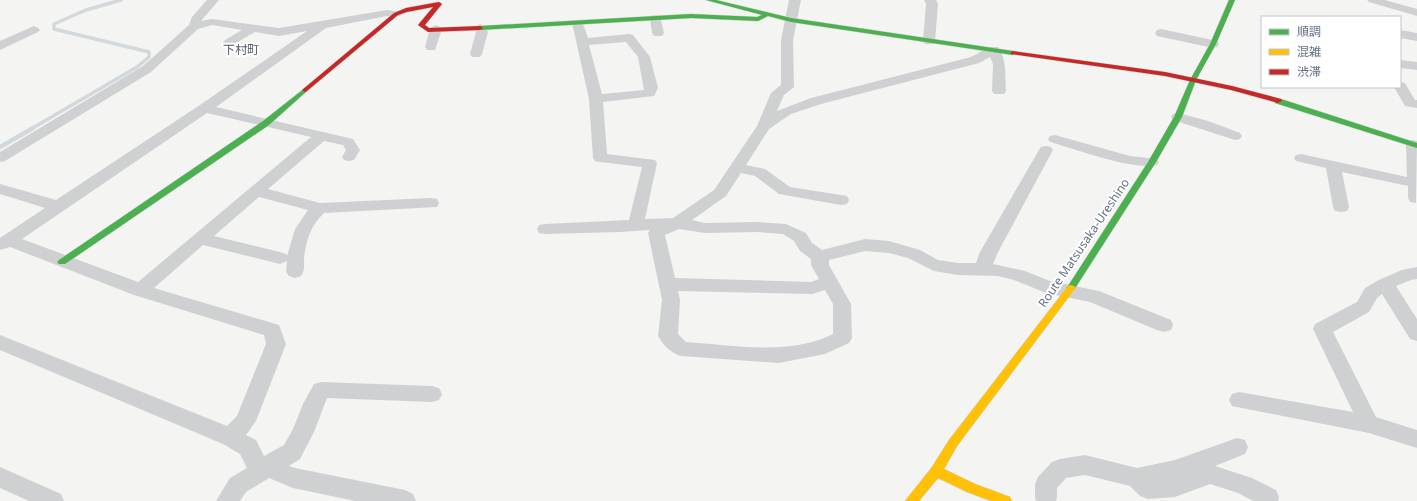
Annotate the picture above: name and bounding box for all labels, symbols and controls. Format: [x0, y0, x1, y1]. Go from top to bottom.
legend [1261, 16, 1401, 88]
text: 順調 [1297, 23, 1321, 40]
district label: 下村町 [223, 41, 259, 58]
text: 混雑 [1297, 43, 1321, 60]
text: 渋滞 [1297, 63, 1321, 80]
street label: Route Matsusaka-Ureshino [1034, 175, 1133, 311]

